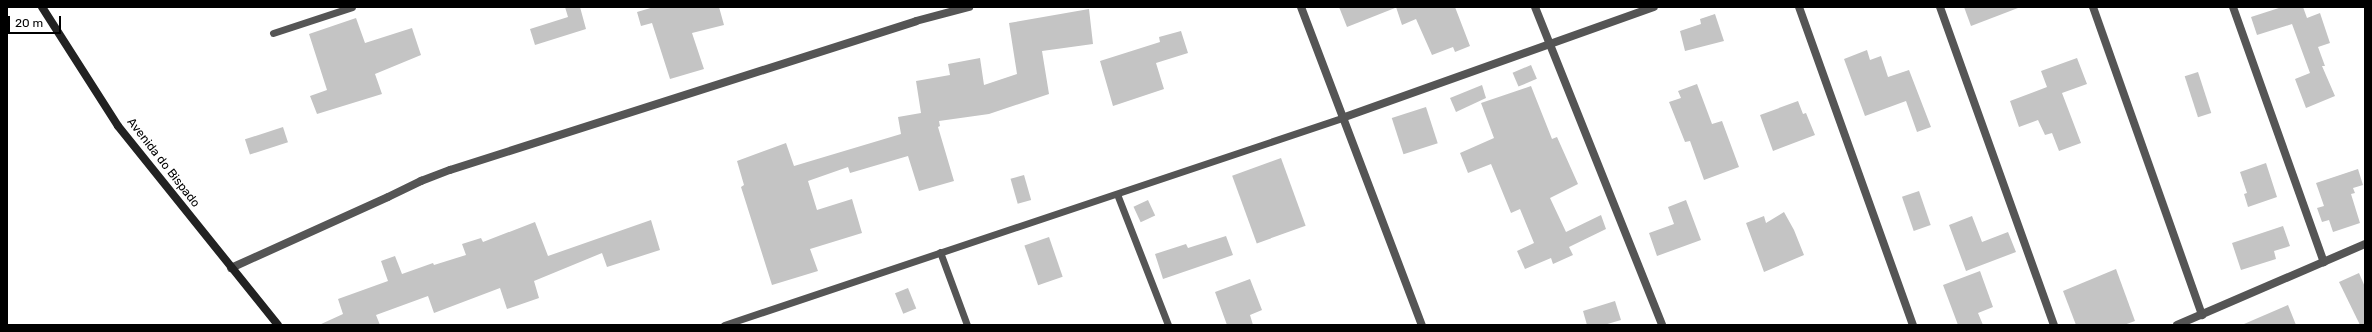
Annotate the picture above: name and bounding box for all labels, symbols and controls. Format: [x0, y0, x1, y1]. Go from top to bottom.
scale bar [10, 8, 63, 34]
text: 20 m [15, 16, 43, 30]
street label: Avenida do Bispado [124, 115, 202, 211]

